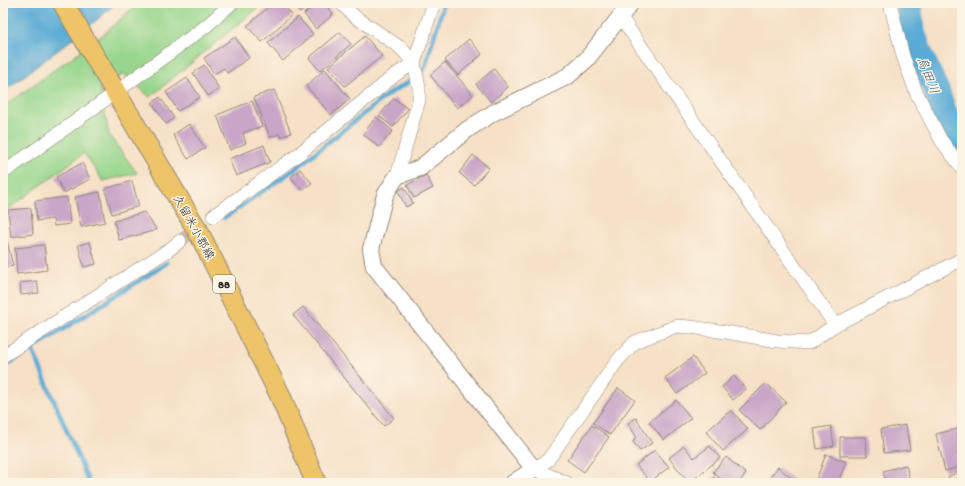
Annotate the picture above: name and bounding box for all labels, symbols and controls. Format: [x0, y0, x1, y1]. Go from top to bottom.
water label: 烏田川 [913, 55, 942, 97]
street label: 久留米小郡線 [169, 193, 217, 263]
road number: 88 [213, 275, 235, 293]

